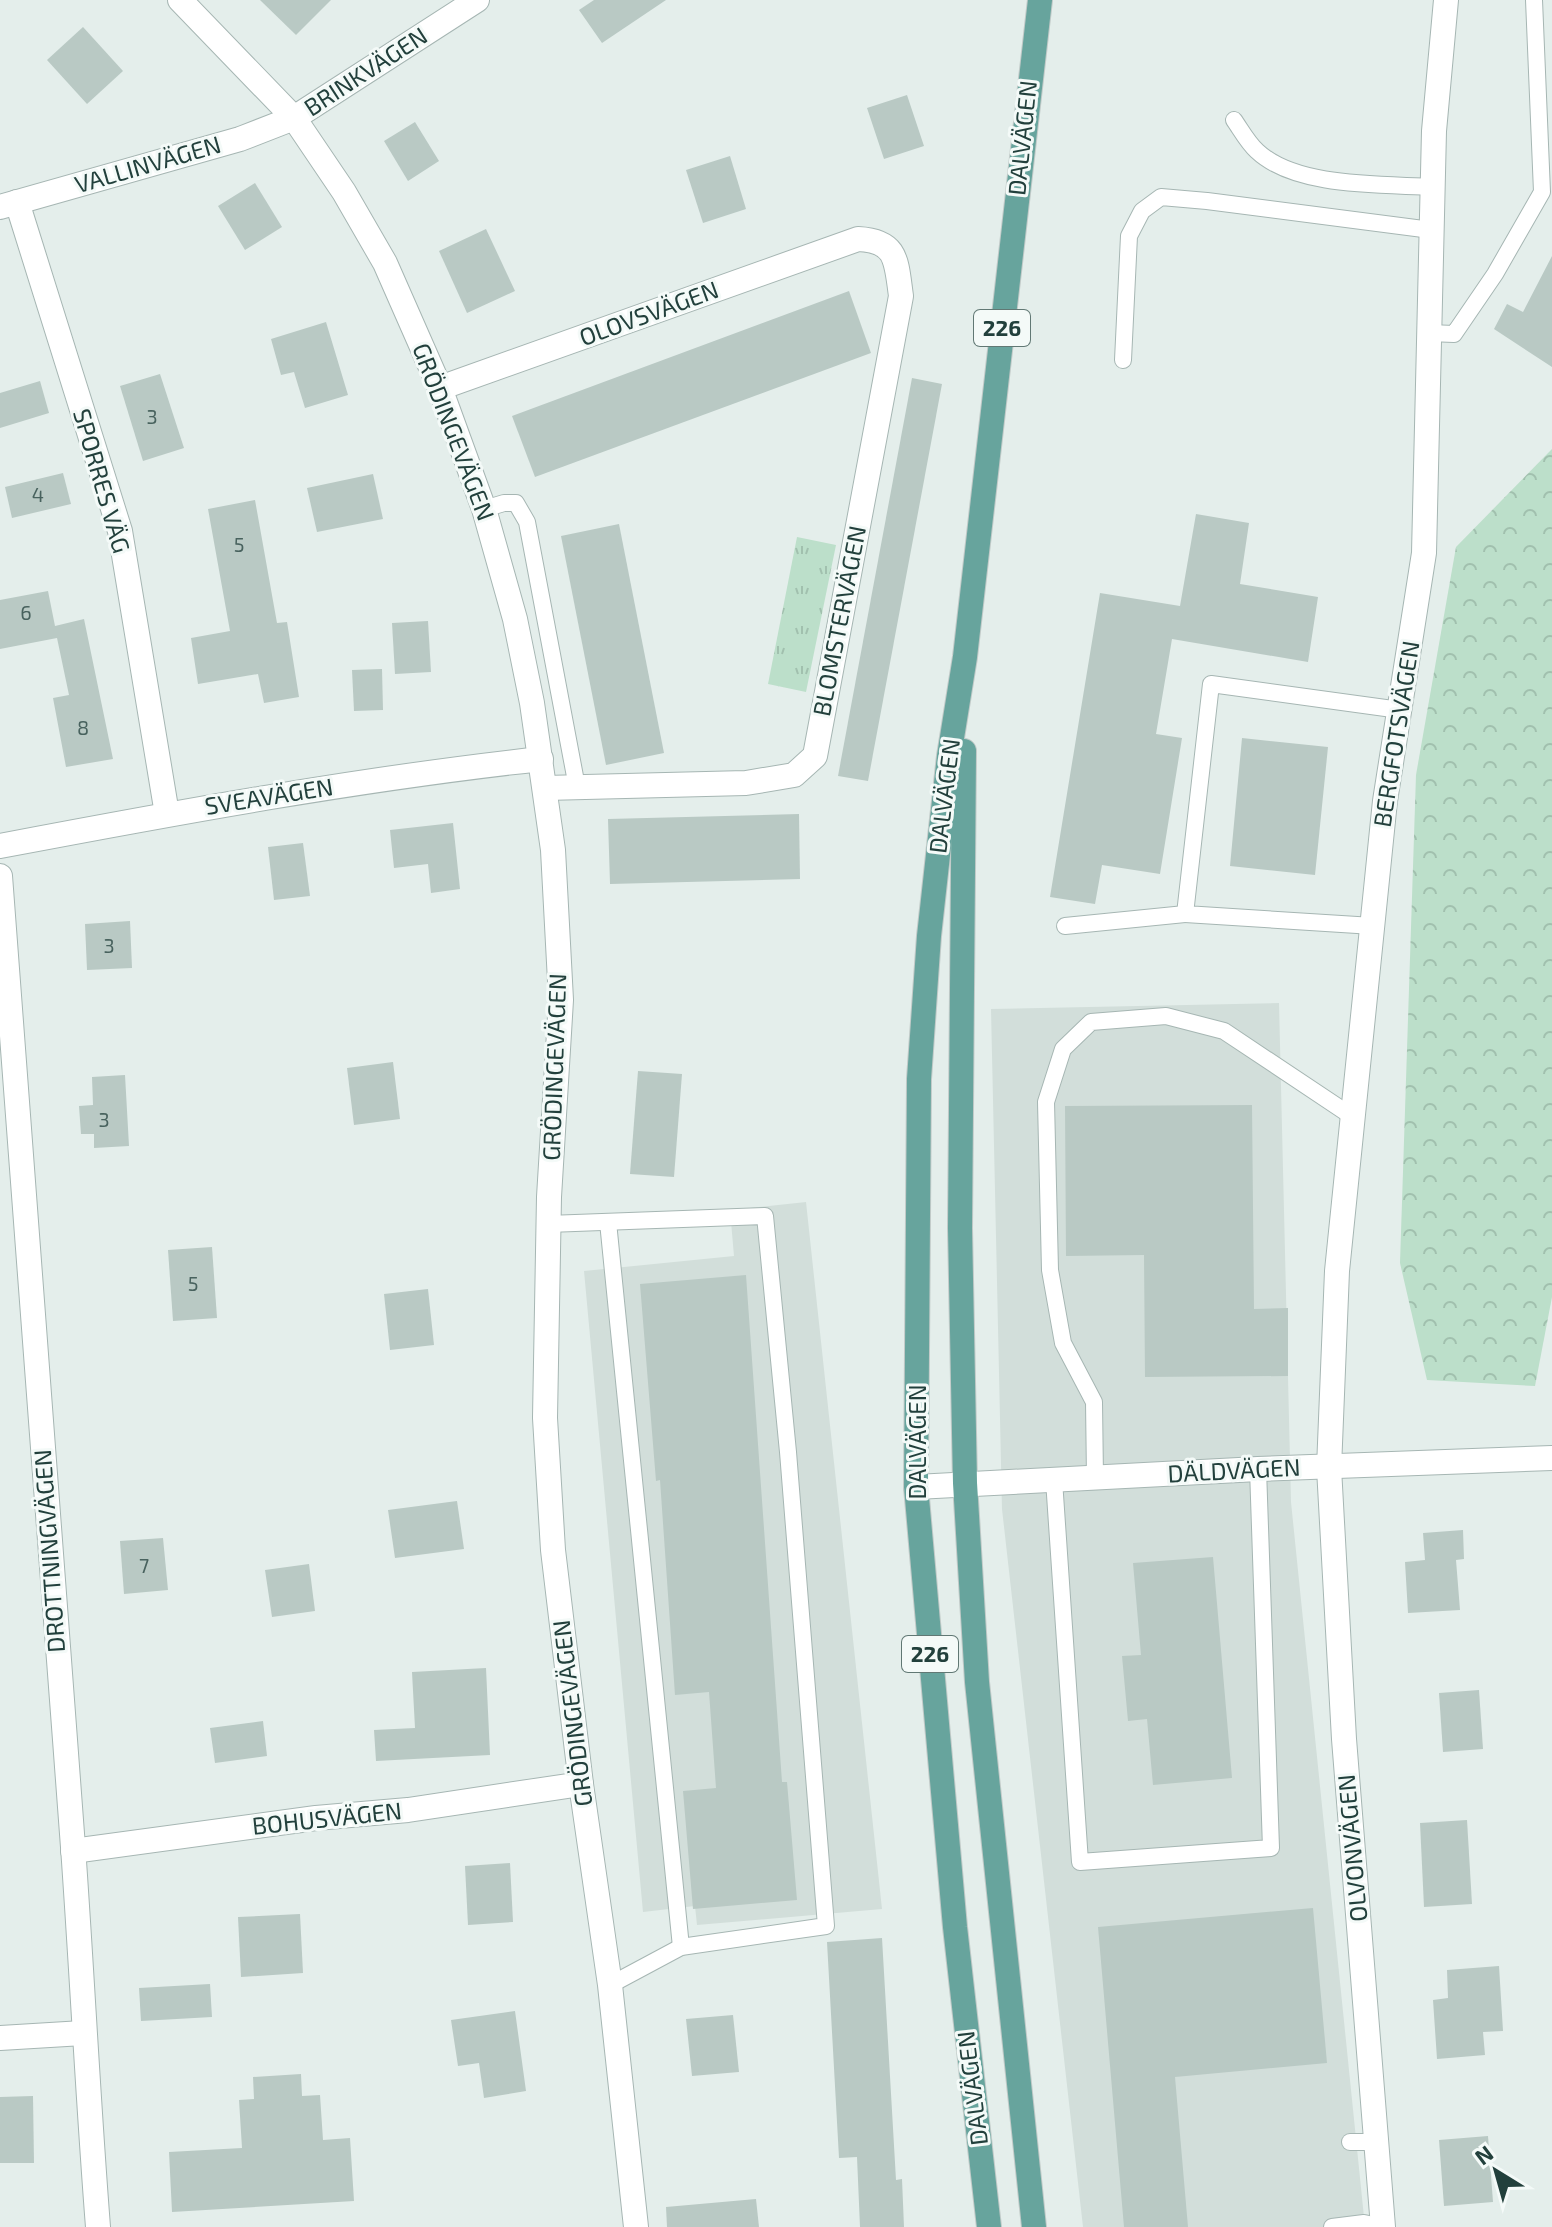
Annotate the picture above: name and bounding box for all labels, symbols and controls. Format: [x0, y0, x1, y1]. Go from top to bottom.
street label: BRINKVÄGEN [298, 20, 432, 121]
street label: DALVÄGEN [1001, 79, 1042, 197]
street label: VALLINVÄGEN [71, 129, 224, 198]
street label: OLOVSVÄGEN [575, 274, 722, 351]
road number: 226 [974, 310, 1030, 346]
street label: GRÖDINGEVÄGEN [407, 339, 502, 524]
house number: 3 [146, 404, 158, 428]
street label: SPORRES VÄG [68, 405, 137, 556]
house number: 4 [32, 482, 44, 506]
street label: BLOMSTERVÄGEN [806, 523, 871, 718]
house number: 5 [234, 532, 244, 556]
house number: 6 [20, 600, 32, 624]
street label: BERGFOTSVÄGEN [1366, 639, 1425, 829]
house number: 8 [77, 715, 89, 739]
street label: DALVÄGEN [922, 737, 965, 855]
street label: SVEAVÄGEN [202, 771, 335, 820]
house number: 3 [103, 933, 115, 957]
street label: GRÖDINGEVÄGEN [536, 973, 571, 1161]
house number: 3 [98, 1107, 110, 1131]
house number: 5 [188, 1271, 198, 1295]
street label: DALVÄGEN [902, 1384, 931, 1500]
street label: DROTTNINGVÄGEN [27, 1449, 70, 1654]
street label: DÄLDVÄGEN [1167, 1452, 1301, 1487]
house number: 7 [139, 1553, 149, 1577]
street label: GRÖDINGEVÄGEN [546, 1618, 597, 1808]
road number: 226 [902, 1636, 958, 1672]
street label: OLVONVÄGEN [1331, 1773, 1372, 1923]
street label: BOHUSVÄGEN [251, 1795, 403, 1840]
street label: DALVÄGEN [950, 2029, 993, 2147]
north arrow [1456, 2131, 1536, 2211]
text: N [1469, 2139, 1498, 2169]

